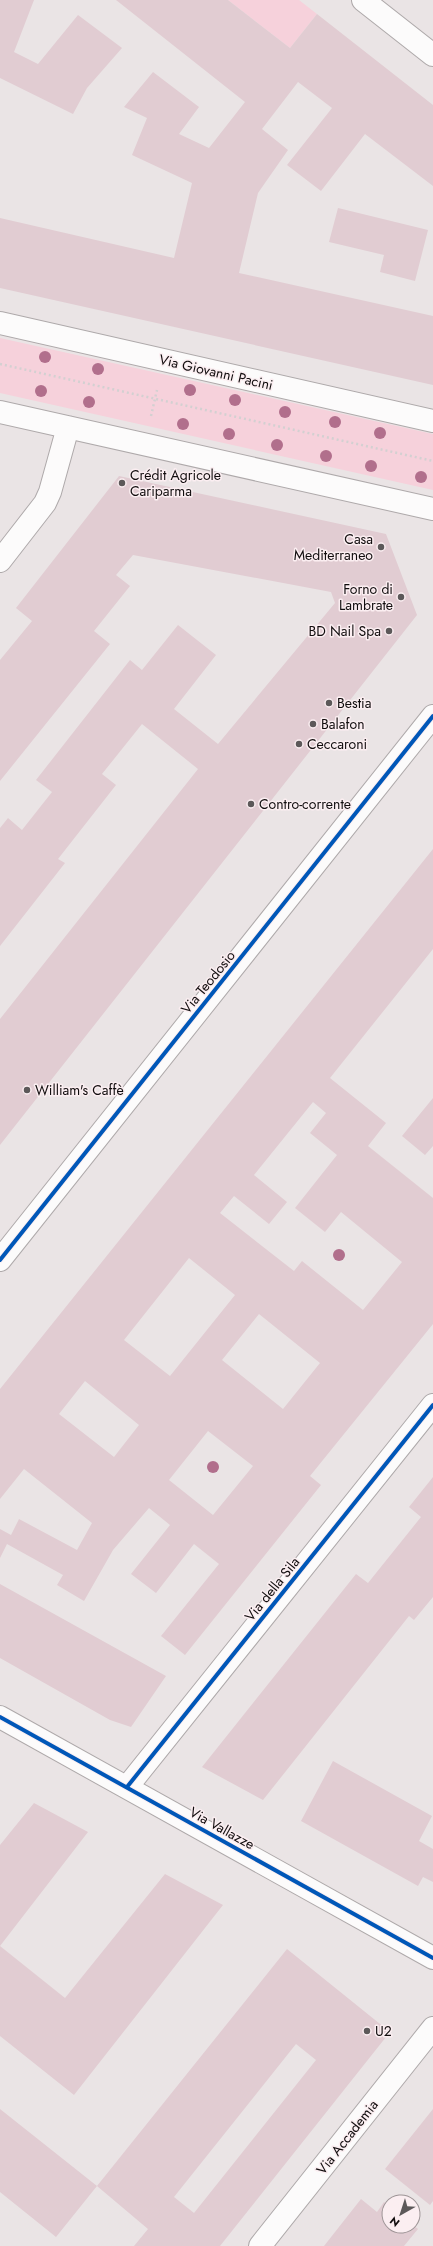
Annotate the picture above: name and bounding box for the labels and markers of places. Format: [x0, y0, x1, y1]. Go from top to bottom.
place label: Crédit Agricole Cariparma [130, 465, 221, 501]
marker: Crédit Agricole Cariparma [117, 478, 127, 488]
place label: Casa Mediterraneo [294, 529, 373, 565]
marker: Casa Mediterraneo [376, 542, 386, 552]
place label: Forno di Lambrate [339, 579, 393, 615]
marker: Forno di Lambrate [396, 592, 406, 602]
place label: BD Nail Spa [308, 621, 381, 641]
marker: BD Nail Spa [384, 626, 394, 636]
place label: Bestia [337, 693, 371, 713]
marker: Bestia [324, 698, 334, 708]
place label: Balafon [321, 714, 365, 734]
marker: Balafon [308, 719, 318, 729]
place label: Ceccaroni [307, 734, 367, 754]
marker: Ceccaroni [294, 739, 304, 749]
place label: Contro-corrente [259, 794, 351, 814]
marker: Contro-corrente [246, 799, 256, 809]
place label: William's Caffè [35, 1080, 124, 1100]
marker: William's Caffè [22, 1085, 32, 1095]
place label: U2 [375, 2021, 392, 2041]
marker: U2 [362, 2026, 372, 2036]

